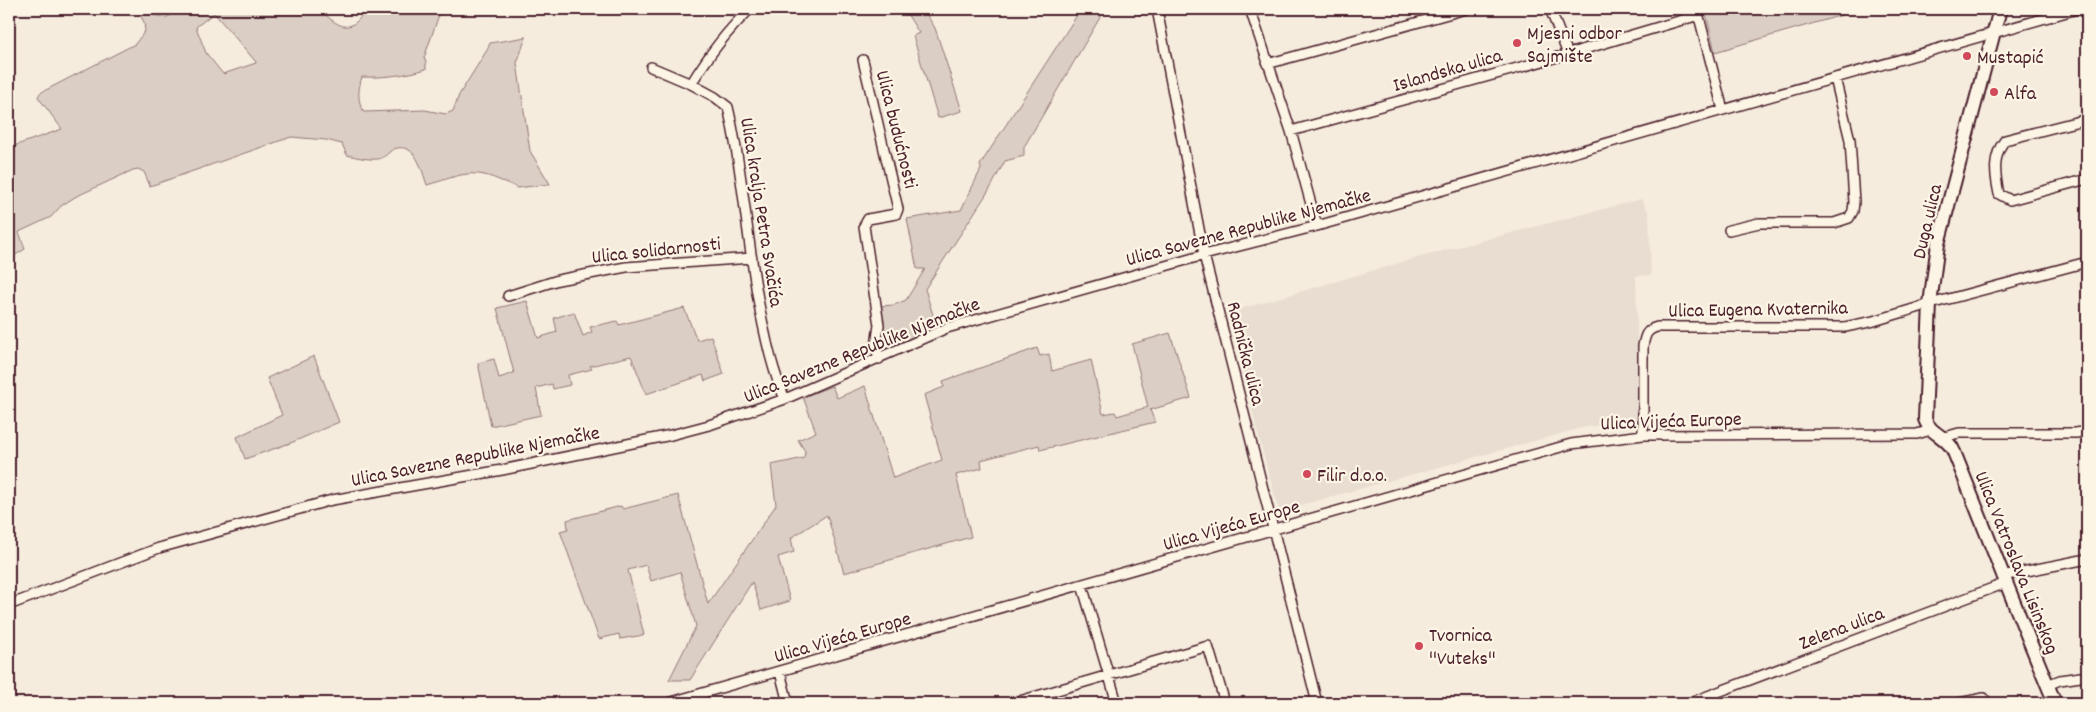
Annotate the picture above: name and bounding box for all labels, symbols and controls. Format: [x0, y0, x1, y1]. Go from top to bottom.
place label: Mjesni odbor Sajmište [1527, 21, 1622, 72]
marker: Mjesni odbor Sajmište [1511, 37, 1523, 49]
street label: Islandska ulica [1390, 43, 1506, 101]
place label: Mustapić [1977, 45, 2043, 73]
marker: Mustapić [1961, 50, 1973, 62]
street label: Ulica budućnosti [867, 68, 923, 192]
place label: Alfa [2004, 81, 2037, 109]
marker: Alfa [1988, 86, 2000, 98]
street label: Ulica kralja Petra Svačića [731, 116, 789, 310]
street label: Duga ulica [1907, 181, 1951, 262]
street label: Ulica Savezne Republike Njemačke [1123, 183, 1375, 275]
street label: Ulica solidarnosti [590, 231, 723, 273]
street label: Ulica Savezne Republike Njemačke [740, 291, 985, 412]
street label: Ulica Eugena Kvaternika [1668, 295, 1849, 327]
street label: Radnička ulica [1218, 299, 1271, 409]
street label: Ulica Vijeća Europe [1600, 407, 1742, 439]
street label: Ulica Savezne Republike Njemačke [349, 420, 602, 496]
place label: Filir d.o.o. [1317, 463, 1387, 491]
street label: Ulica Vatroslava Lisinskog [1966, 467, 2065, 659]
marker: Filir d.o.o. [1301, 468, 1313, 480]
street label: Ulica Vijeća Europe [1160, 494, 1304, 560]
street label: Zelena ulica [1796, 601, 1889, 659]
street label: Ulica Vijeća Europe [771, 606, 915, 672]
place label: Tvornica ''Vuteks'' [1429, 623, 1496, 674]
marker: Tvornica ''Vuteks'' [1413, 640, 1425, 652]

